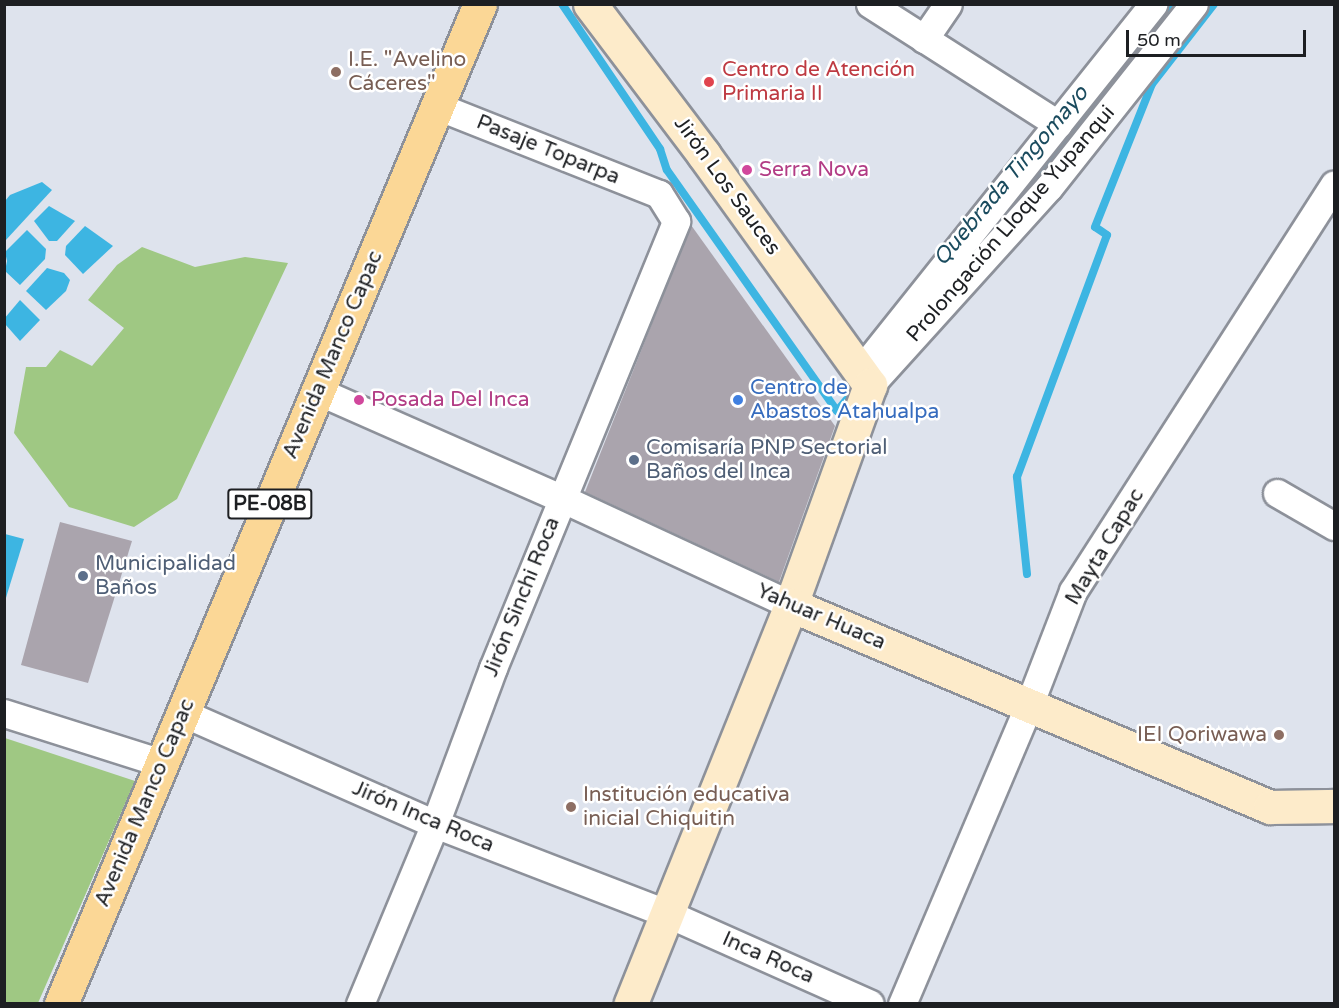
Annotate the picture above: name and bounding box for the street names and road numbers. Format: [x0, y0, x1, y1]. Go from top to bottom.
street label: Prolongación Lloque Yupanqui [901, 101, 1121, 347]
street label: Pasaje Toparpa [473, 110, 623, 190]
street label: Jirón Los Sauces [668, 112, 786, 260]
street label: Avenida Manco Capac [278, 247, 388, 463]
street label: Mayta Capac [1060, 484, 1150, 610]
road number: PE-08B [226, 487, 314, 521]
street label: Jirón Sinchi Roca [478, 514, 566, 680]
street label: Yahuar Huaca [753, 579, 889, 655]
street label: Avenida Manco Capac [90, 695, 200, 911]
street label: Jirón Inca Roca [348, 776, 498, 858]
street label: Inca Roca [718, 927, 818, 989]

